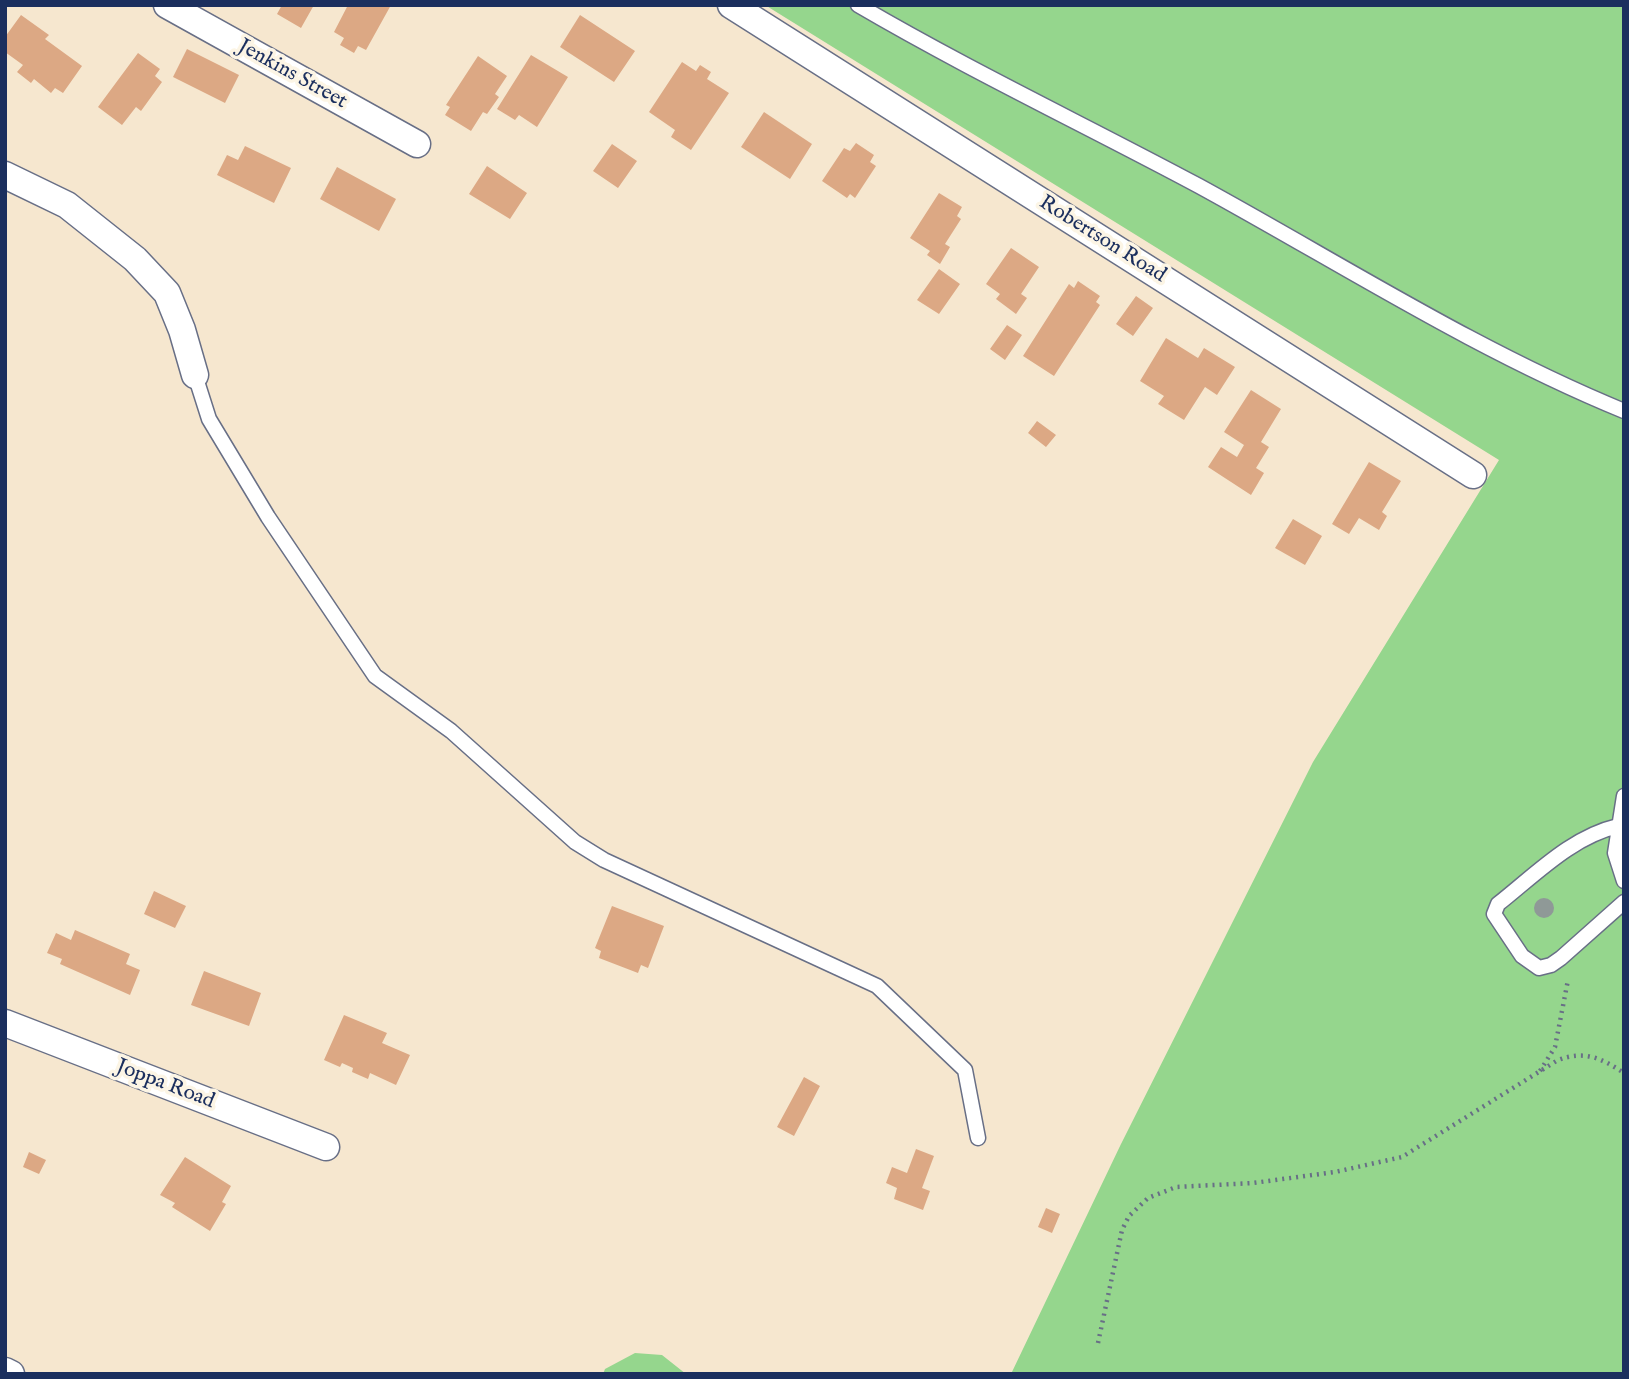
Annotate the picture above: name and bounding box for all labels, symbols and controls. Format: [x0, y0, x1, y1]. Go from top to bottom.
street label: Jenkins Street [233, 35, 351, 115]
street label: Robertson Road [1034, 191, 1170, 289]
street label: Joppa Road [112, 1055, 218, 1115]

